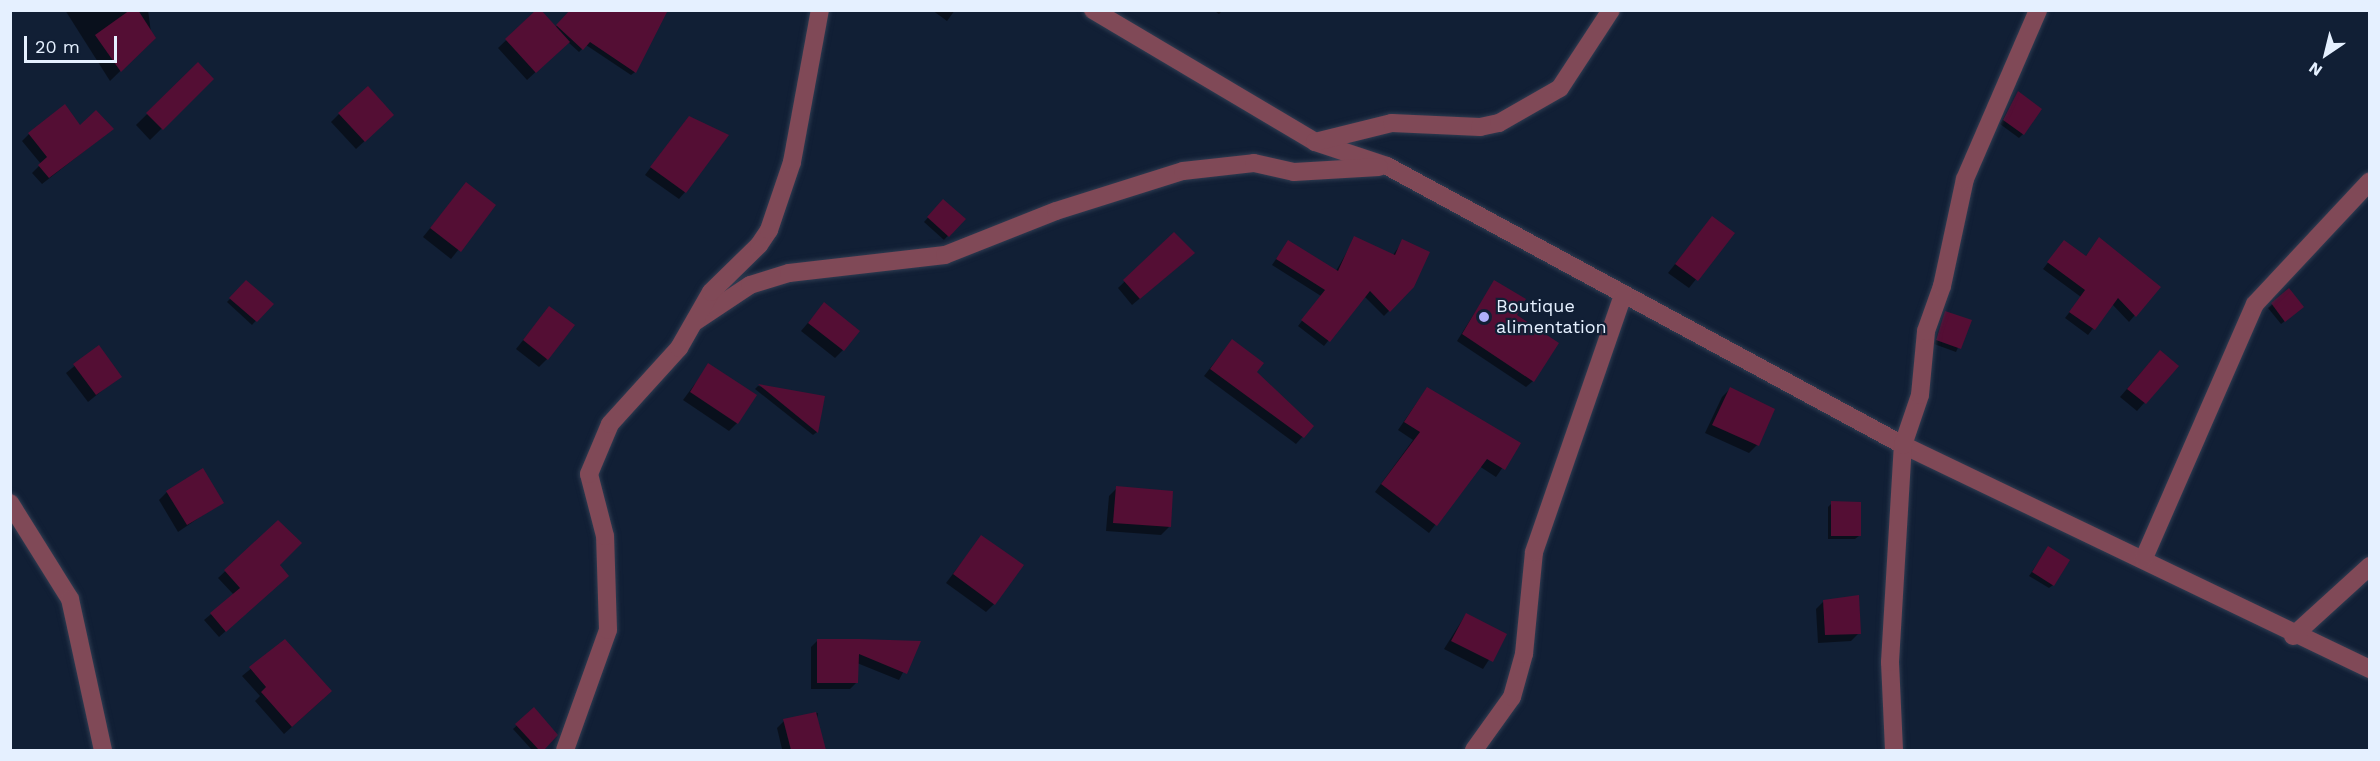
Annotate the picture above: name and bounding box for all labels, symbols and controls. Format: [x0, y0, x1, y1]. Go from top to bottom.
scale bar [27, 24, 120, 62]
north arrow [2296, 24, 2356, 84]
text: 20 m [35, 36, 80, 57]
text: N [2305, 58, 2326, 80]
place label: Boutique alimentation [1496, 296, 1607, 338]
marker: Boutique alimentation [1477, 310, 1491, 324]

